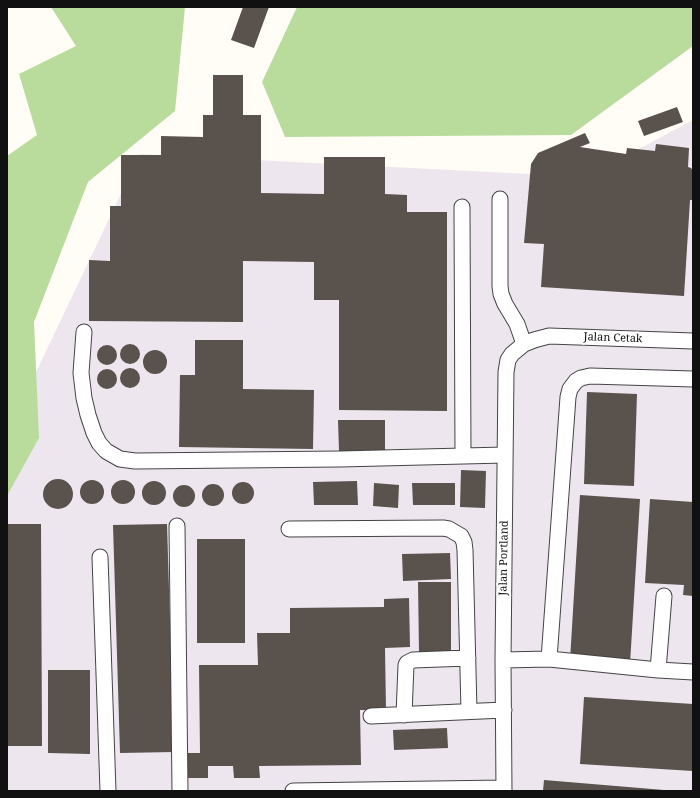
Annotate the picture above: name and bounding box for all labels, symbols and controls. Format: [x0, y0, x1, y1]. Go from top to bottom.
street label: Jalan Cetak [583, 330, 643, 346]
street label: Jalan Portland [497, 520, 511, 596]

